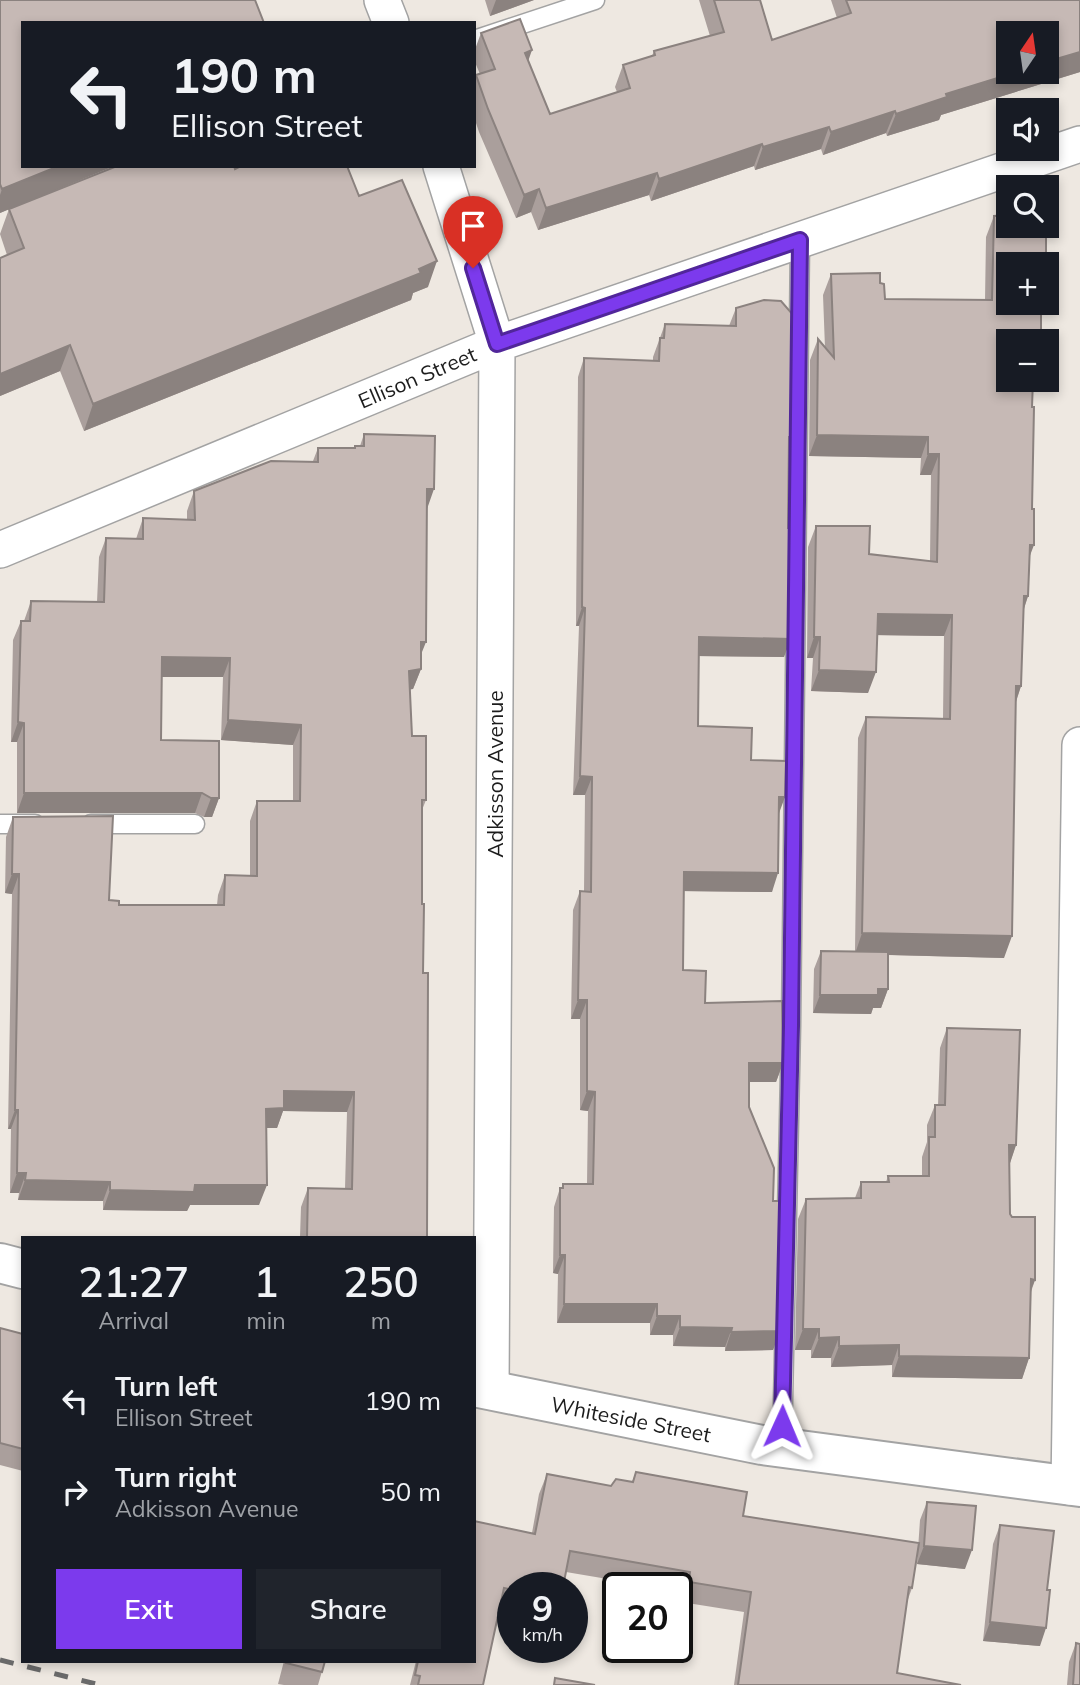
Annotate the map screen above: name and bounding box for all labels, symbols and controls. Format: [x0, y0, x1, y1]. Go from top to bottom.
north arrow [996, 21, 1059, 84]
map controls [996, 21, 1059, 392]
text: 190 m [171, 44, 317, 105]
icon: left [56, 49, 147, 140]
button: sound [996, 98, 1059, 161]
text: Ellison Street [171, 105, 362, 145]
button: search [996, 175, 1059, 238]
pin [443, 196, 503, 268]
icon: arrive [454, 207, 492, 245]
button: + [996, 252, 1059, 315]
button: − [996, 329, 1059, 392]
street label: Ellison Street [354, 340, 480, 414]
street label: Adkisson Avenue [482, 690, 508, 858]
text: 21:27 [78, 1255, 189, 1308]
text: 1 [253, 1255, 279, 1308]
text: 250 [343, 1255, 419, 1308]
text: Arrival [99, 1306, 169, 1335]
text: min [246, 1306, 286, 1335]
text: m [371, 1306, 391, 1335]
text: Turn left [115, 1370, 217, 1403]
icon: left [56, 1382, 94, 1420]
text: 190 m [365, 1384, 441, 1417]
position arrow [745, 1389, 819, 1463]
street label: Whiteside Street [549, 1391, 713, 1447]
text: Ellison Street [115, 1403, 253, 1432]
text: Turn right [115, 1461, 236, 1494]
icon: right [56, 1473, 94, 1511]
text: 50 m [380, 1475, 441, 1508]
text: Adkisson Avenue [115, 1494, 298, 1523]
button: Exit [56, 1569, 242, 1649]
button: Share [256, 1569, 441, 1649]
speed limit sign: 20 [602, 1572, 693, 1663]
text: 9 [532, 1586, 553, 1630]
text: km/h [522, 1623, 563, 1646]

